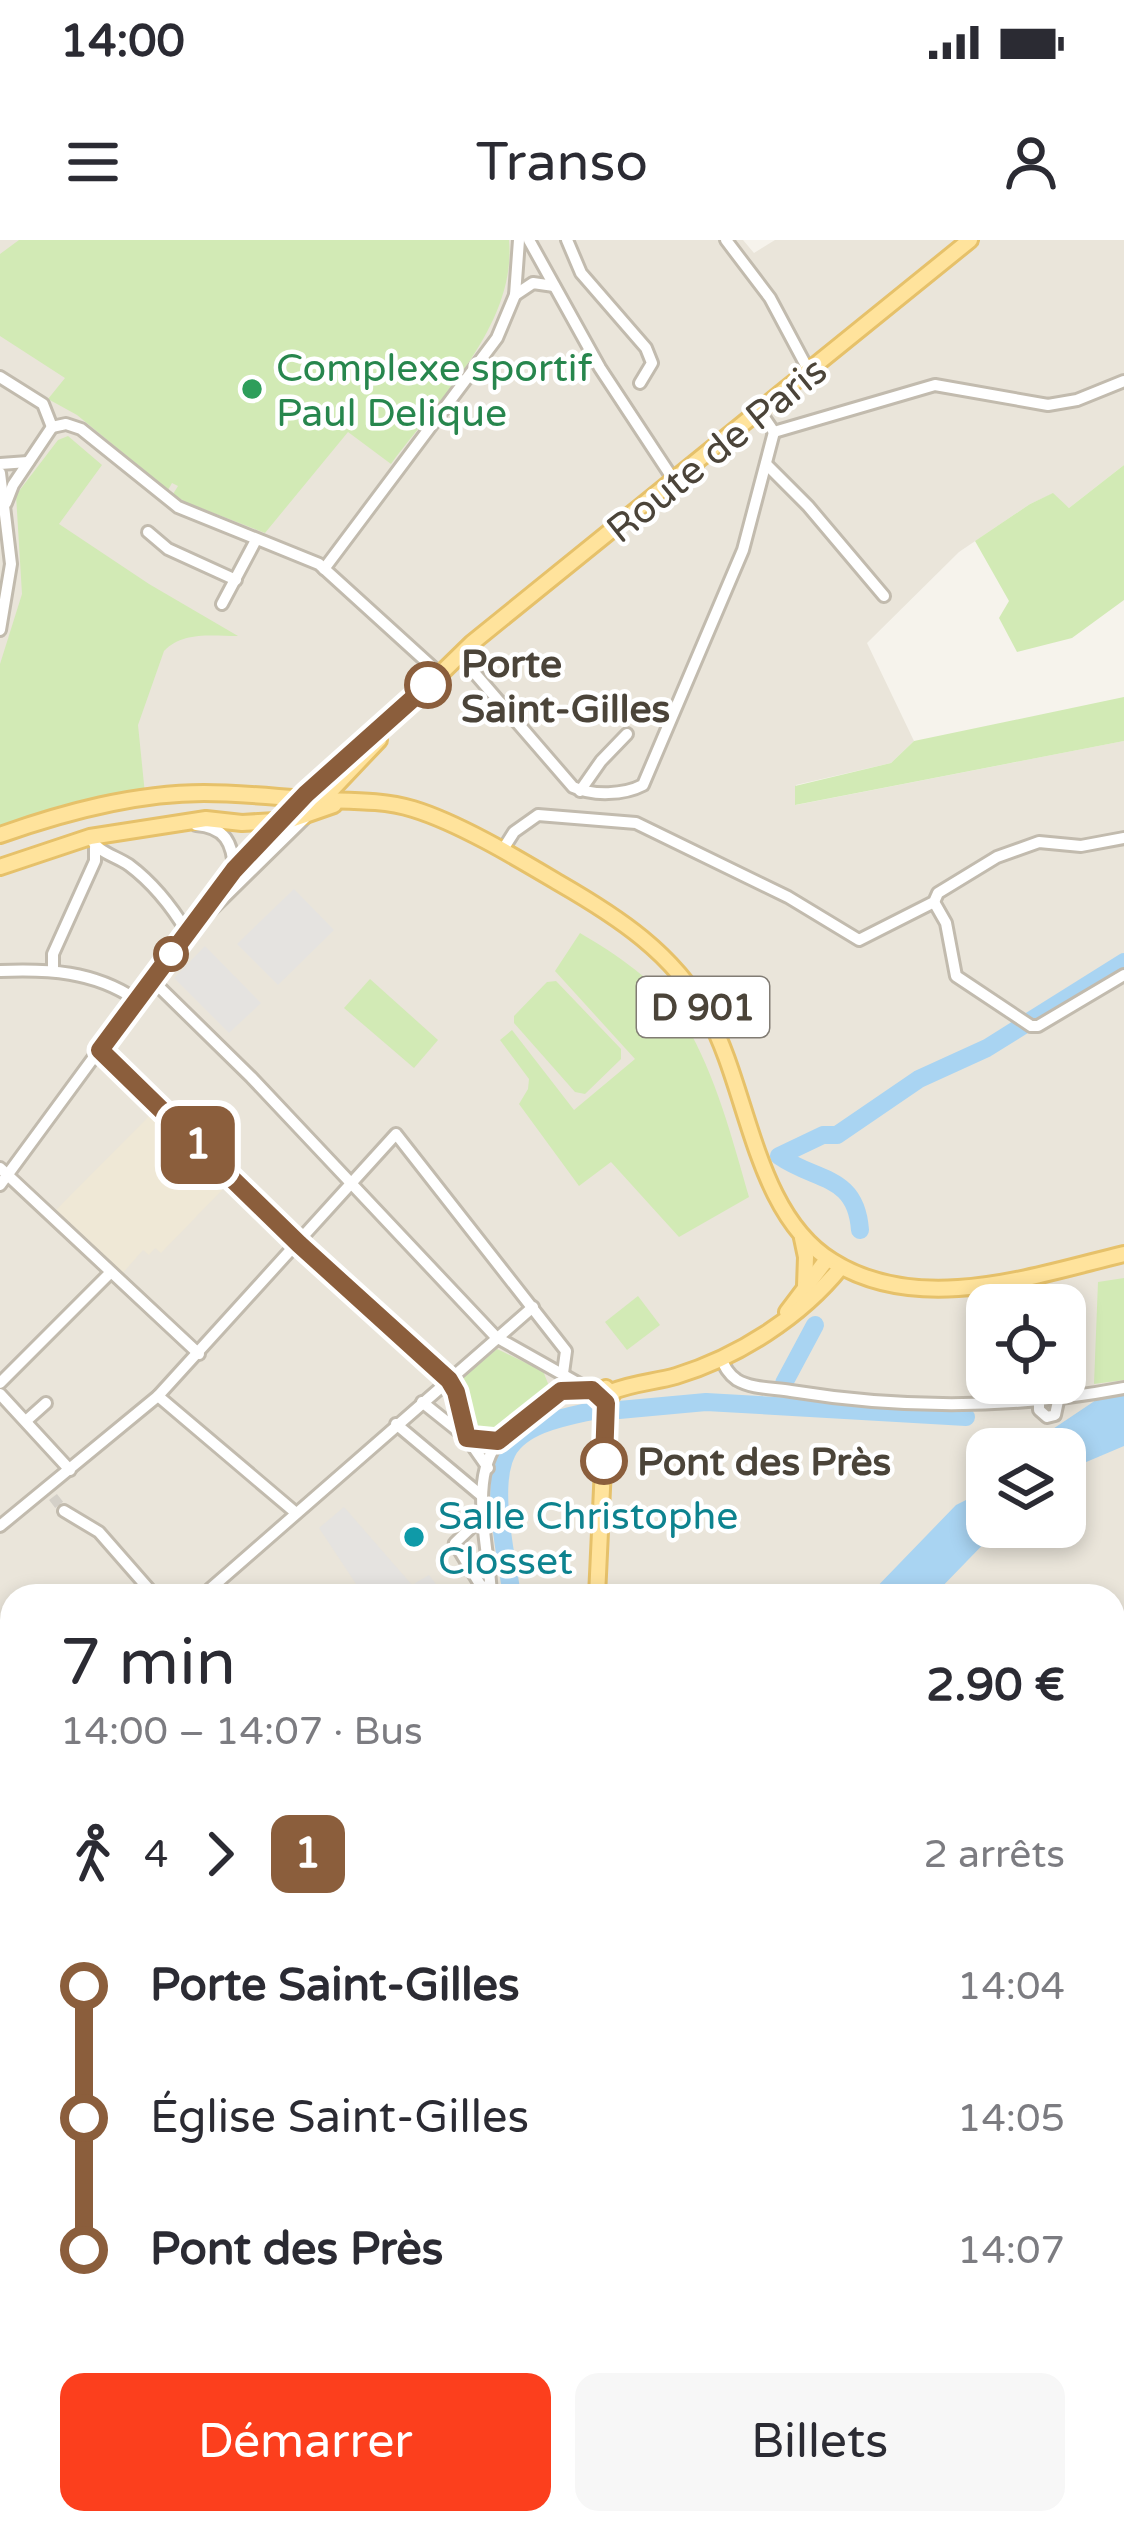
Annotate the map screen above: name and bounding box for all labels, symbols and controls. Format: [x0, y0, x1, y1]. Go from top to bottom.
text: 14:00 [60, 15, 185, 69]
icon: menu [60, 129, 126, 195]
icon: person [998, 129, 1064, 195]
text: Transo [476, 130, 648, 195]
place label: Complexe sportif Paul Delique [276, 345, 593, 437]
street label: Route de Paris [597, 347, 836, 553]
marker: Complexe sportif Paul Delique [239, 376, 265, 402]
place label: Porte Saint-Gilles [461, 641, 670, 733]
marker: Porte Saint-Gilles [406, 663, 450, 707]
unlabelled marker [155, 938, 187, 970]
road number: D 901 [637, 977, 769, 1037]
line badge: 1 [159, 1106, 237, 1184]
text: 1 [185, 1119, 211, 1170]
map controls [966, 1284, 1086, 1548]
button: locate [966, 1284, 1086, 1404]
button: layers [966, 1428, 1086, 1548]
marker: Pont des Près [582, 1439, 626, 1483]
place label: Pont des Près [637, 1439, 891, 1486]
place label: Salle Christophe Closset [438, 1493, 738, 1585]
marker: Salle Christophe Closset [401, 1524, 427, 1550]
text: 7 min [60, 1623, 236, 1703]
text: 2.90 € [926, 1659, 1065, 1713]
text: 14:00 – 14:07 · Bus [60, 1708, 423, 1755]
icon: walk [60, 1821, 126, 1887]
icon: forward [187, 1821, 253, 1887]
text: 1 [295, 1828, 321, 1879]
text: 4 [144, 1831, 169, 1878]
text: 2 arrêts [923, 1831, 1065, 1878]
text: Porte Saint-Gilles [150, 1959, 520, 2013]
text: 14:04 [957, 1963, 1065, 2010]
text: Église Saint-Gilles [150, 2091, 529, 2145]
text: 14:05 [957, 2095, 1065, 2142]
text: Pont des Près [150, 2223, 443, 2277]
text: 14:07 [957, 2227, 1065, 2274]
button: Démarrer [60, 2373, 551, 2511]
button: Billets [575, 2373, 1065, 2511]

